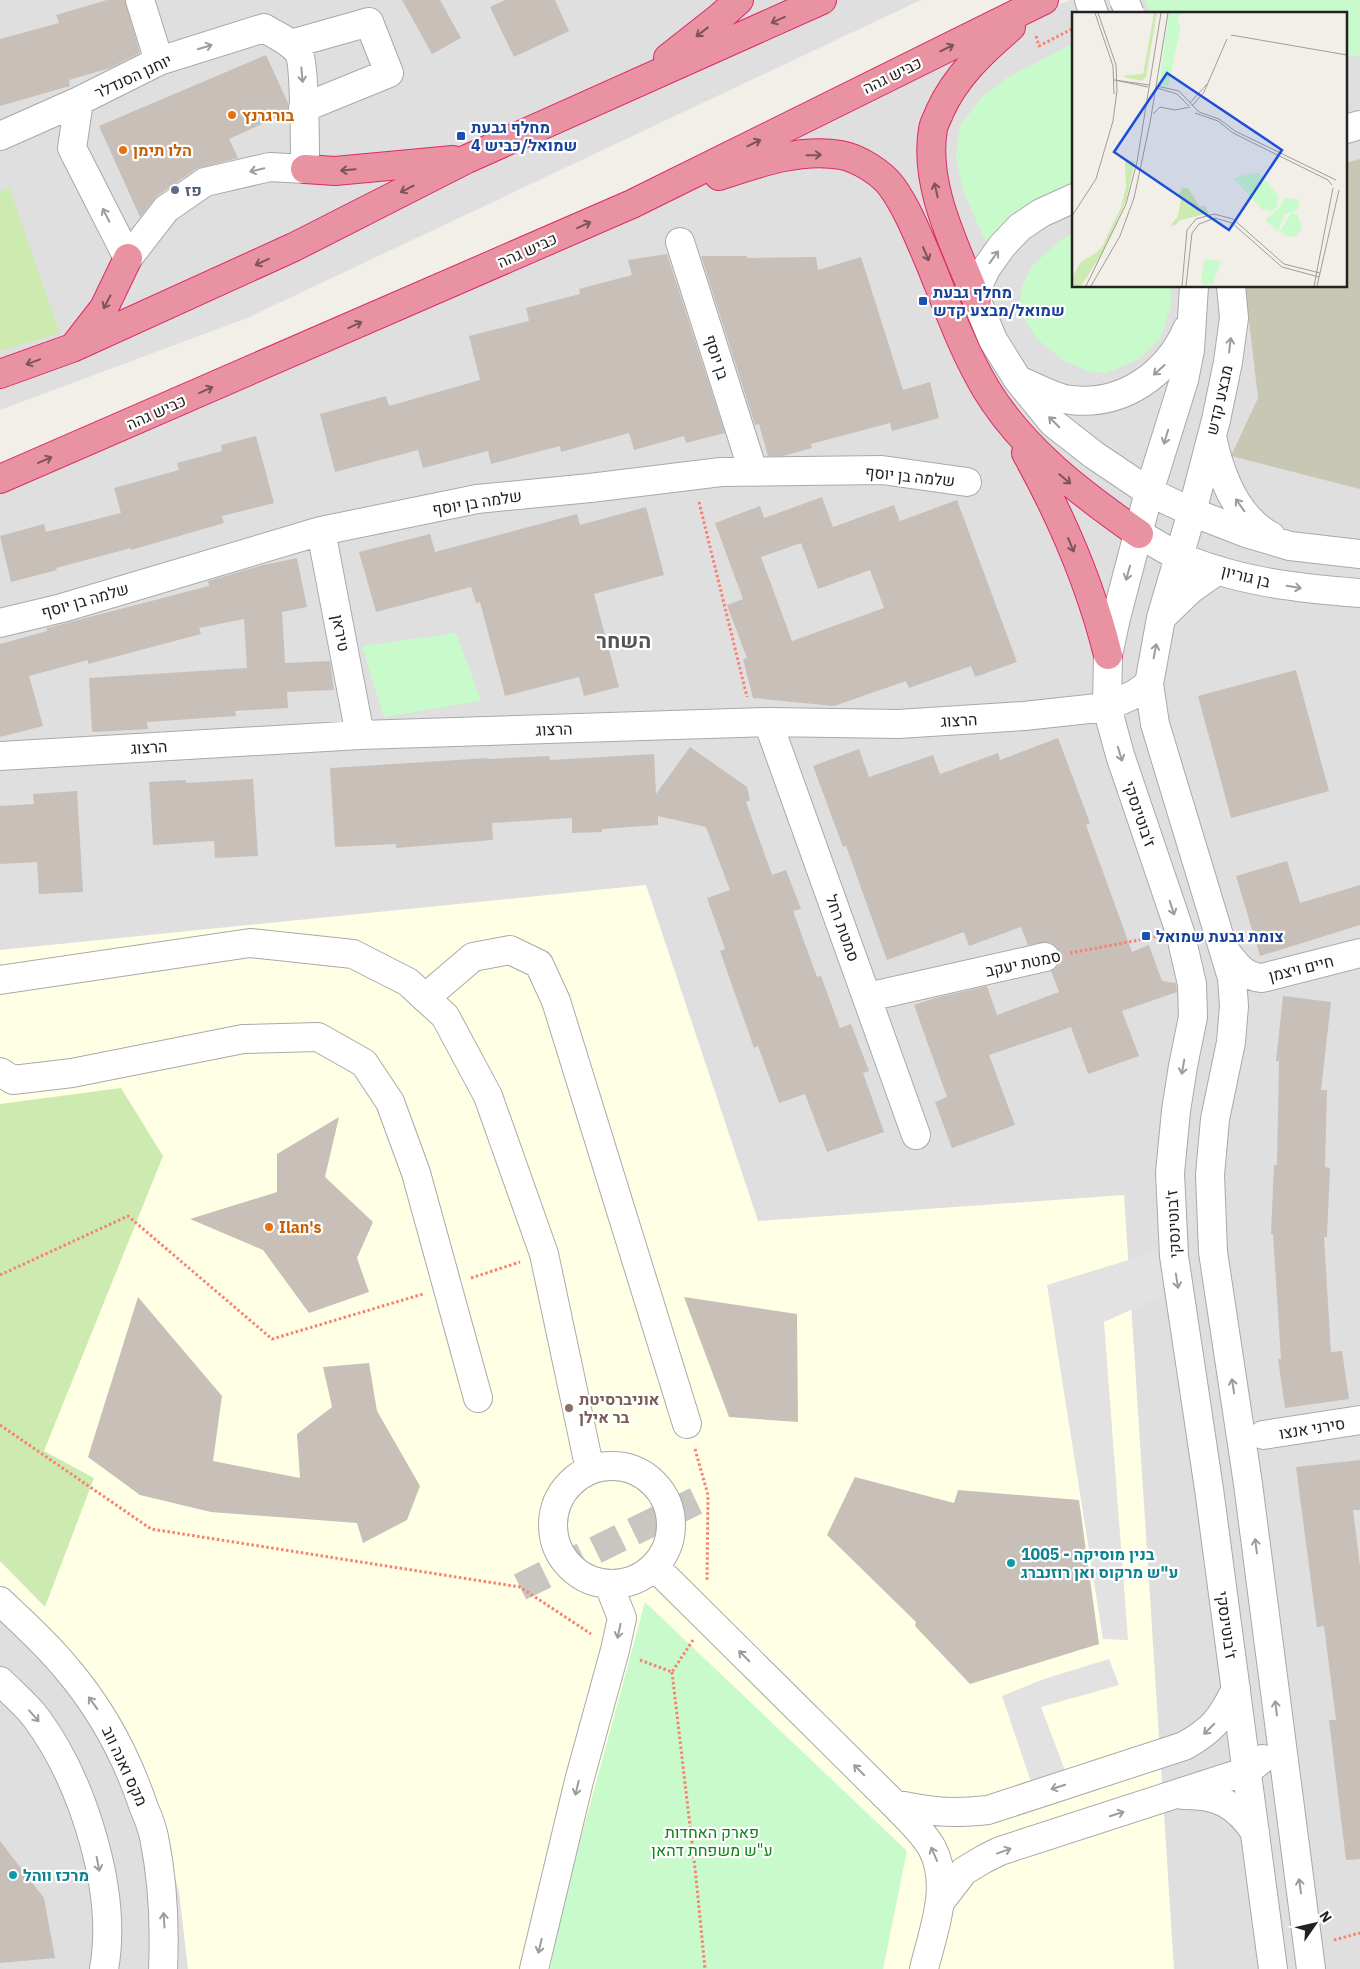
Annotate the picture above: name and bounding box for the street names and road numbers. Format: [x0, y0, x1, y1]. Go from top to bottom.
street label: יוחנן הסנדלר [91, 49, 175, 103]
street label: כביש גהה [859, 52, 925, 98]
street label: כביש גהה [494, 228, 560, 272]
street label: בן יוסף [700, 332, 734, 383]
street label: מבצע קדש [1201, 363, 1237, 437]
street label: כביש גהה [123, 390, 189, 434]
street label: שלמה בן יוסף [864, 461, 956, 491]
street label: שלמה בן יוסף [431, 485, 523, 519]
street label: בן גוריון [1219, 560, 1273, 592]
street label: שלמה בן יוסף [39, 578, 131, 622]
street label: טיראן [328, 613, 354, 653]
street label: הרצוג [940, 709, 978, 731]
street label: הרצוג [535, 718, 573, 740]
street label: הרצוג [130, 736, 168, 758]
street label: ז'בוטינסקי [1119, 779, 1161, 850]
street label: סמטת רחל [822, 892, 864, 964]
street label: סמטת יעקב [984, 945, 1062, 981]
street label: חיים ויצמן [1266, 950, 1336, 986]
street label: ז'בוטינסקי [1161, 1189, 1185, 1259]
street label: סירני אנצו [1277, 1413, 1347, 1443]
street label: ז'בוטינסקי [1212, 1590, 1242, 1660]
street label: מקס ואנה ווב [98, 1723, 152, 1809]

